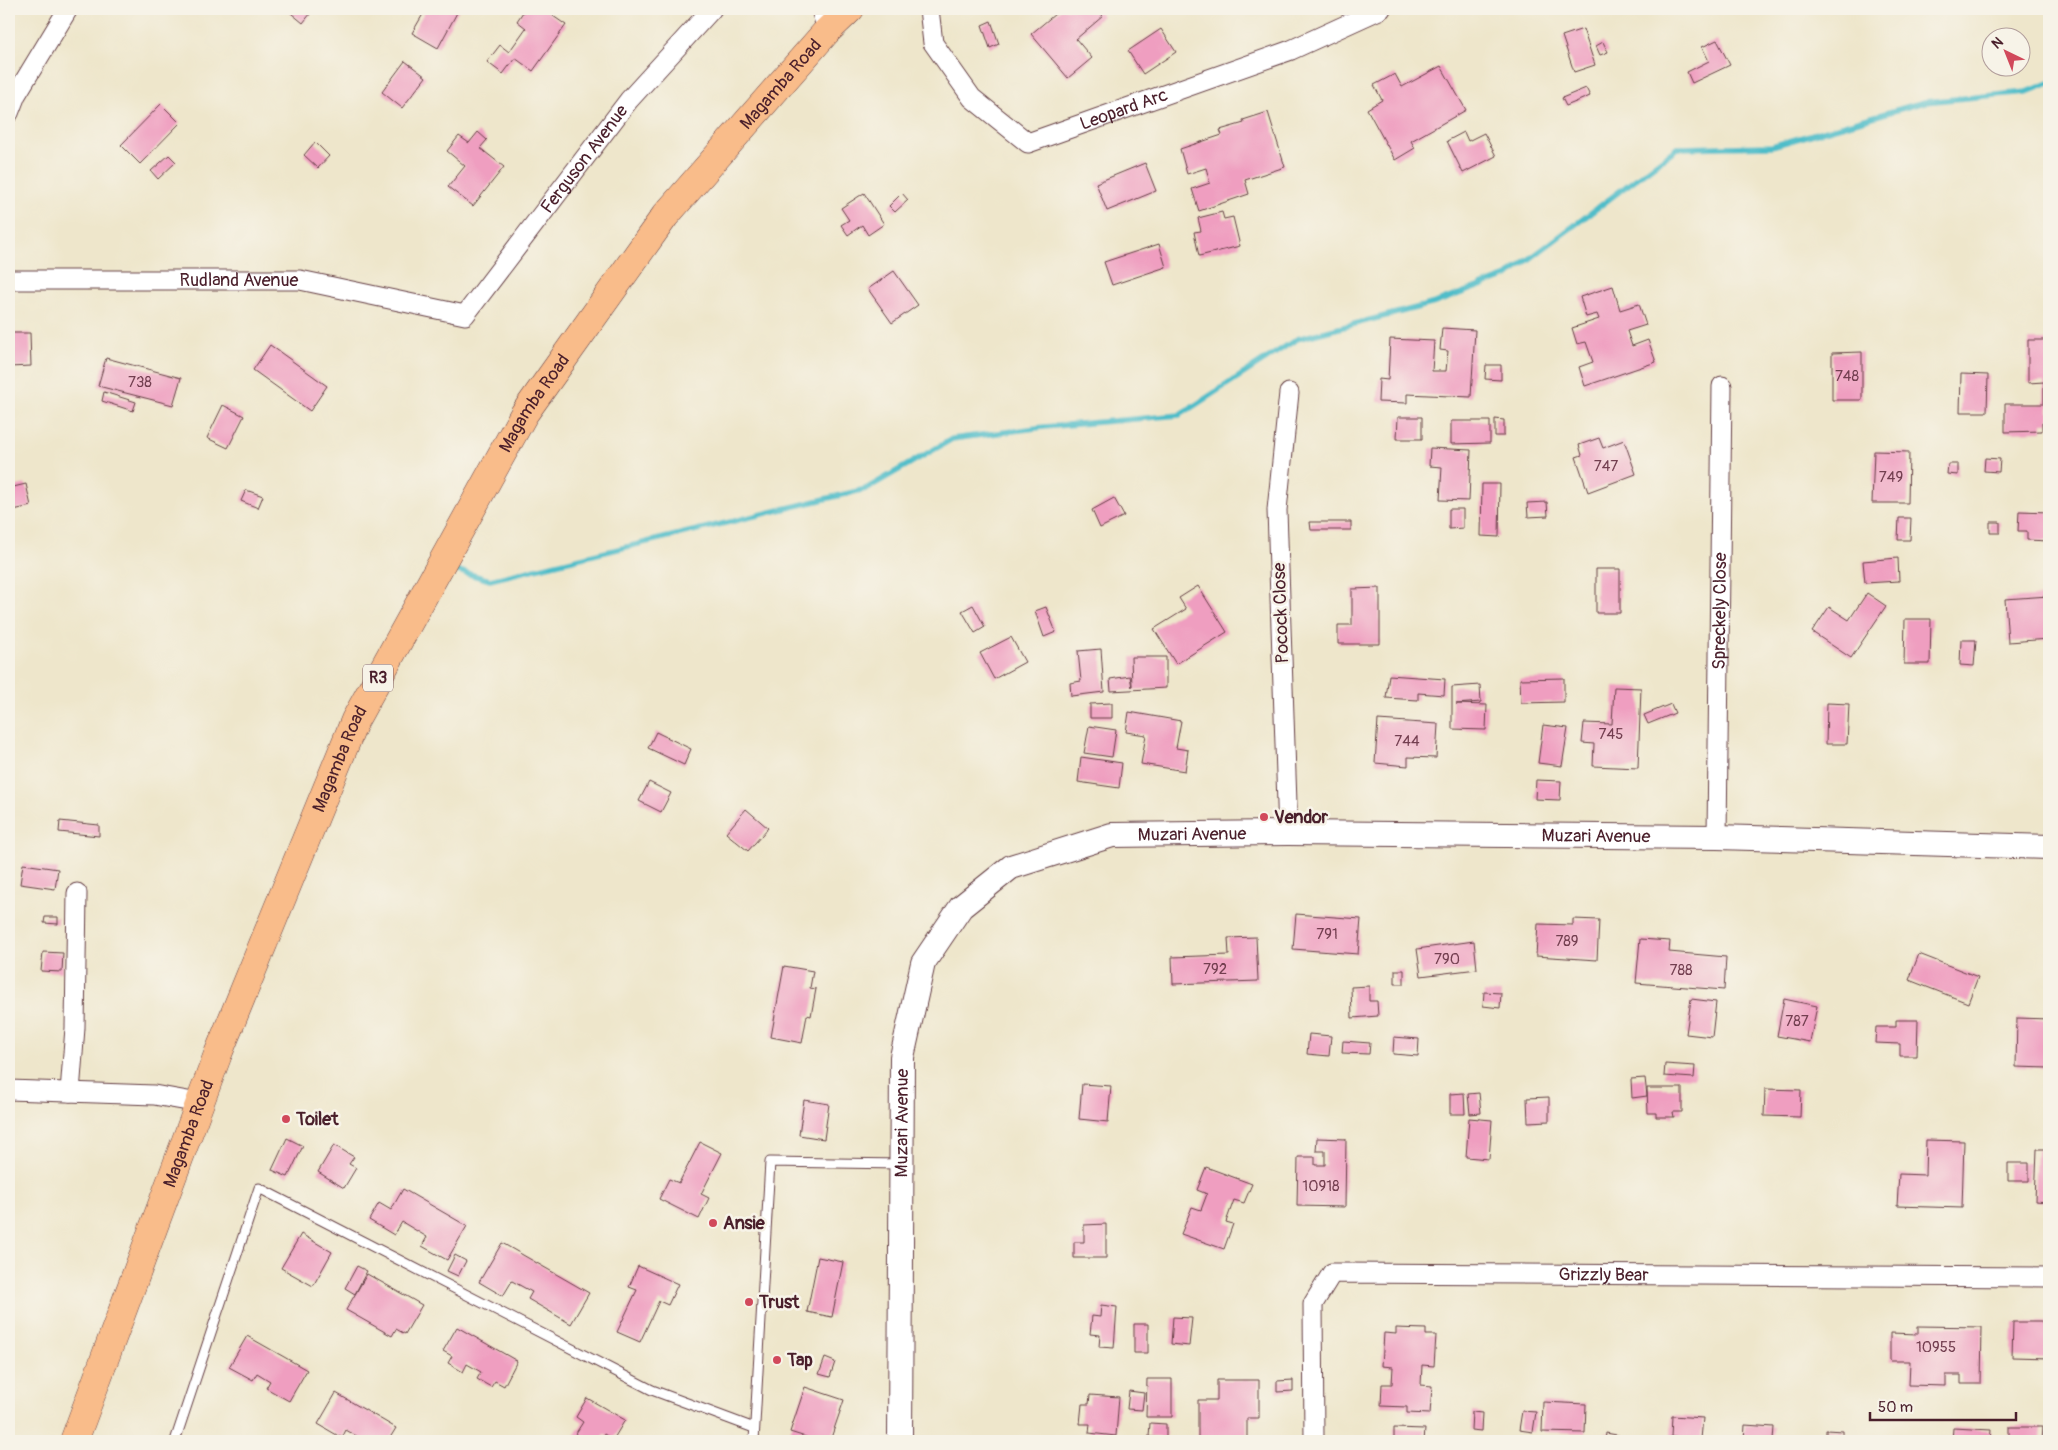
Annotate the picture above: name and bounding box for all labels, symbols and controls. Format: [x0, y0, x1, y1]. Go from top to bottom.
north arrow [1980, 28, 2030, 78]
text: N [1988, 33, 2007, 52]
street label: Magamba Road [735, 34, 827, 134]
street label: Leopard Arc [1077, 83, 1171, 135]
street label: Ferguson Avenue [535, 100, 633, 218]
street label: Rudland Avenue [180, 269, 299, 292]
street label: Magamba Road [494, 349, 575, 456]
house number: 748 [1835, 367, 1860, 386]
house number: 738 [128, 373, 152, 392]
house number: 747 [1594, 457, 1618, 476]
house number: 749 [1879, 468, 1903, 487]
street label: Spreckely Close [1707, 552, 1732, 670]
street label: Pocock Close [1268, 562, 1294, 664]
road number: R3 [363, 664, 393, 691]
street label: Magamba Road [307, 702, 372, 816]
house number: 745 [1599, 725, 1623, 744]
house number: 744 [1394, 732, 1420, 751]
place label: Vendor [1274, 806, 1329, 829]
marker: Vendor [1258, 811, 1270, 823]
street label: Muzari Avenue [1138, 822, 1247, 846]
street label: Muzari Avenue [1542, 824, 1651, 848]
house number: 791 [1316, 925, 1338, 944]
house number: 789 [1555, 932, 1579, 951]
house number: 790 [1434, 950, 1460, 969]
house number: 792 [1203, 960, 1227, 979]
house number: 788 [1669, 961, 1693, 980]
house number: 787 [1785, 1012, 1809, 1031]
street label: Muzari Avenue [890, 1068, 913, 1177]
street label: Magamba Road [158, 1077, 219, 1191]
place label: Toilet [295, 1108, 339, 1131]
marker: Toilet [280, 1113, 292, 1125]
house number: 10918 [1302, 1177, 1340, 1196]
place label: Ansie [723, 1212, 766, 1235]
marker: Ansie [707, 1217, 719, 1229]
street label: Grizzly Bear [1558, 1263, 1649, 1286]
place label: Trust [758, 1291, 800, 1314]
marker: Trust [743, 1296, 755, 1308]
house number: 10955 [1916, 1338, 1956, 1357]
place label: Tap [786, 1349, 813, 1372]
marker: Tap [771, 1354, 783, 1366]
scale bar [1870, 1390, 2017, 1422]
text: 50 m [1878, 1398, 1913, 1417]

